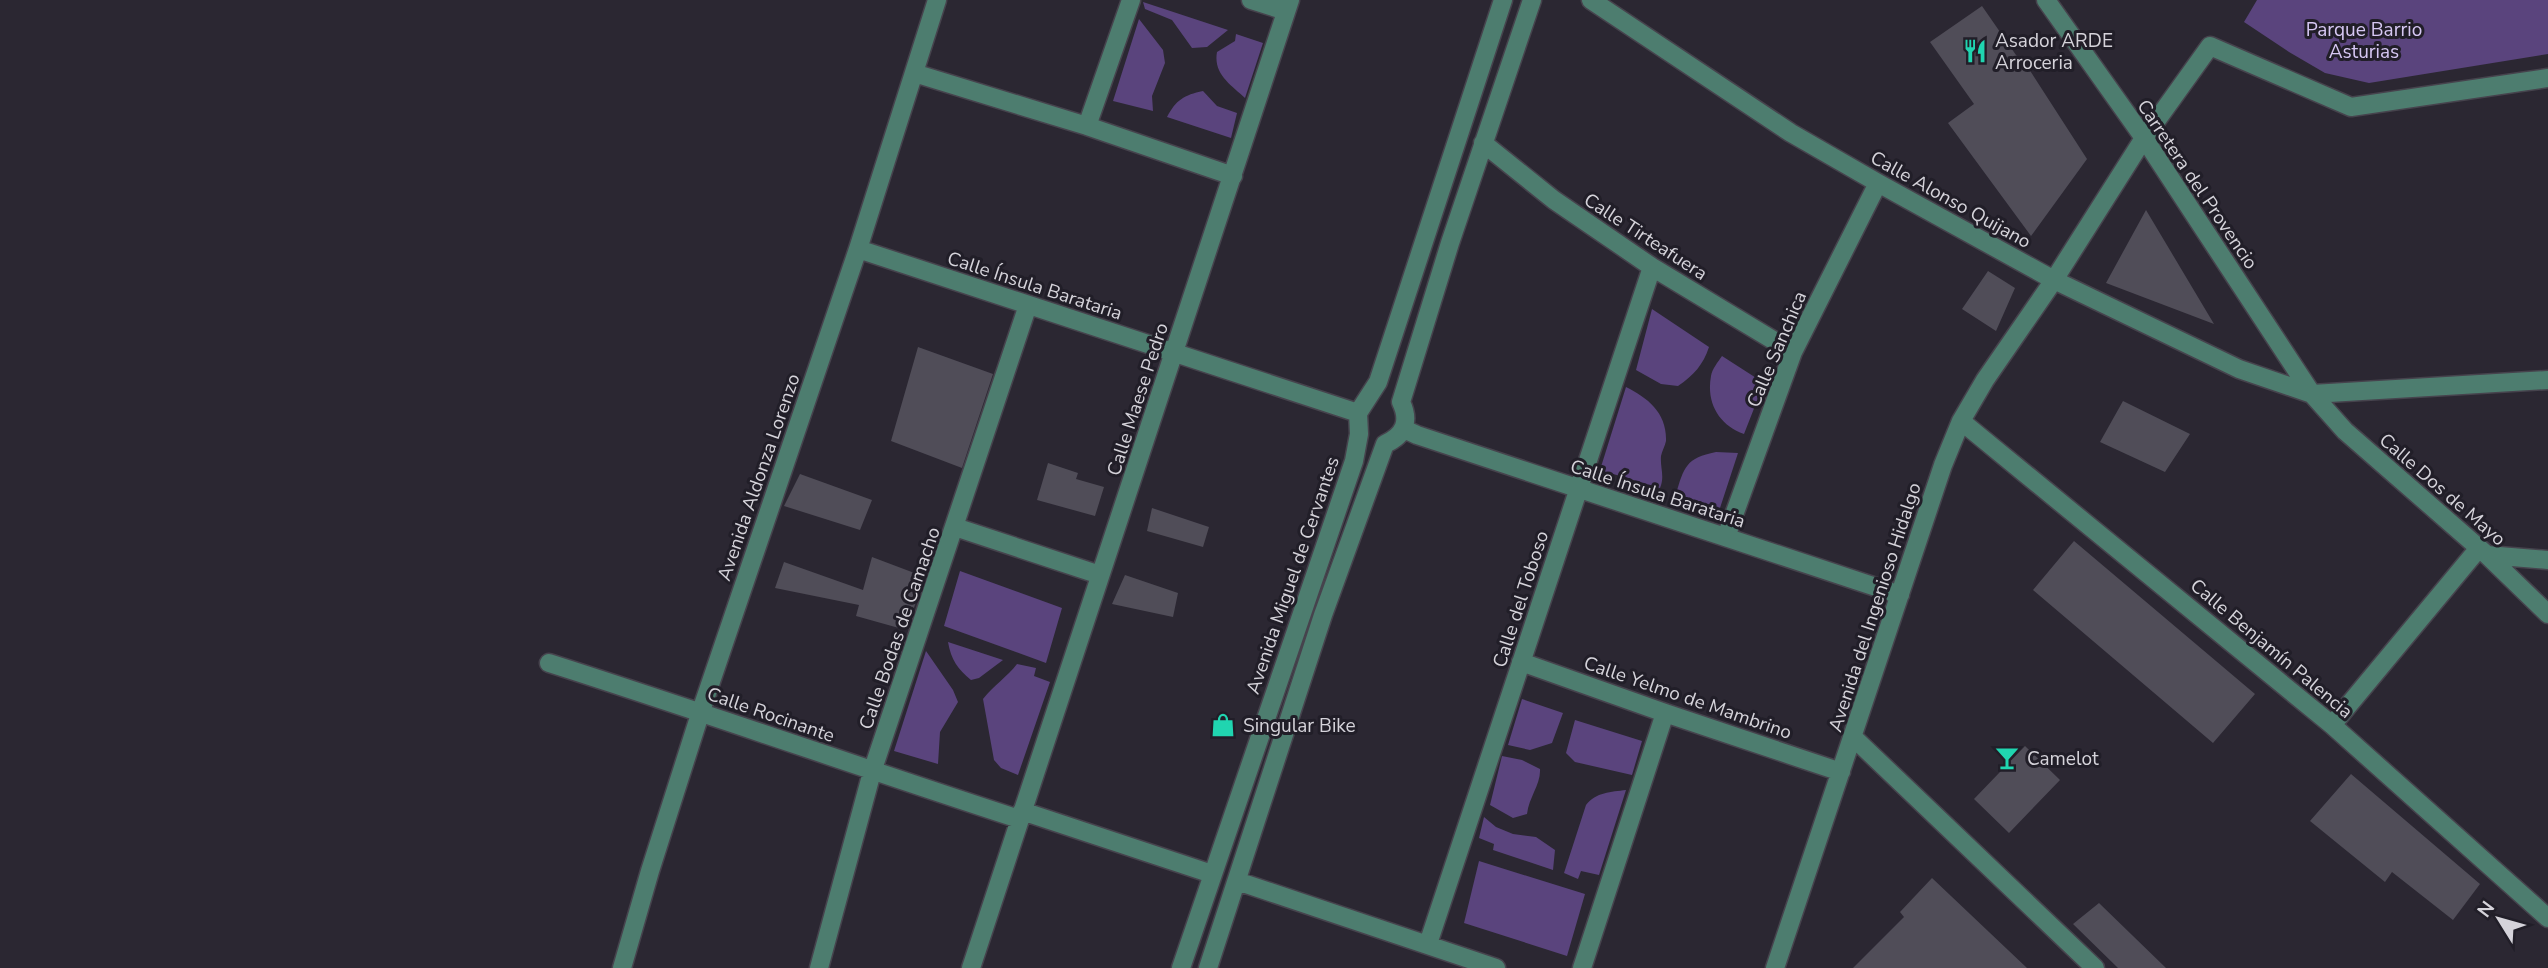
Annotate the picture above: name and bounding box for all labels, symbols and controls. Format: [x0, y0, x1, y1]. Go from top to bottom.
park label: Parque Barrio Asturias [2306, 17, 2422, 65]
place label: Asador ARDE Arroceria [1995, 28, 2113, 76]
restaurant icon: Asador ARDE Arroceria [1961, 37, 1989, 65]
street label: Carretera del Provencio [2131, 95, 2264, 274]
street label: Calle Alonso Quijano [1866, 145, 2035, 255]
street label: Calle Tirteafuera [1579, 187, 1712, 287]
street label: Calle Ínsula Barataria [944, 245, 1125, 327]
street label: Calle Sanchica [1741, 287, 1813, 412]
street label: Calle Maese Pedro [1101, 320, 1175, 479]
street label: Avenida Aldonza Lorenzo [711, 370, 807, 584]
street label: Calle Dos de Mayo [2373, 428, 2511, 552]
street label: Avenida Miguel de Cervantes [1240, 453, 1346, 697]
street label: Calle Ínsula Barataria [1567, 453, 1748, 535]
street label: Avenida del Ingenioso Hidalgo [1822, 479, 1928, 735]
street label: Calle Bodas de Camacho [853, 524, 947, 733]
street label: Calle del Toboso [1487, 528, 1555, 671]
street label: Calle Benjamín Palencia [2185, 573, 2358, 725]
street label: Calle Yelmo de Mambrino [1580, 650, 1795, 746]
street label: Calle Rocinante [703, 681, 838, 749]
shop icon: Singular Bike [1209, 711, 1237, 739]
place label: Singular Bike [1243, 713, 1356, 739]
bar icon: Camelot [1993, 744, 2021, 772]
place label: Camelot [2027, 746, 2099, 772]
north arrow [2464, 884, 2534, 954]
text: N [2472, 896, 2501, 923]

